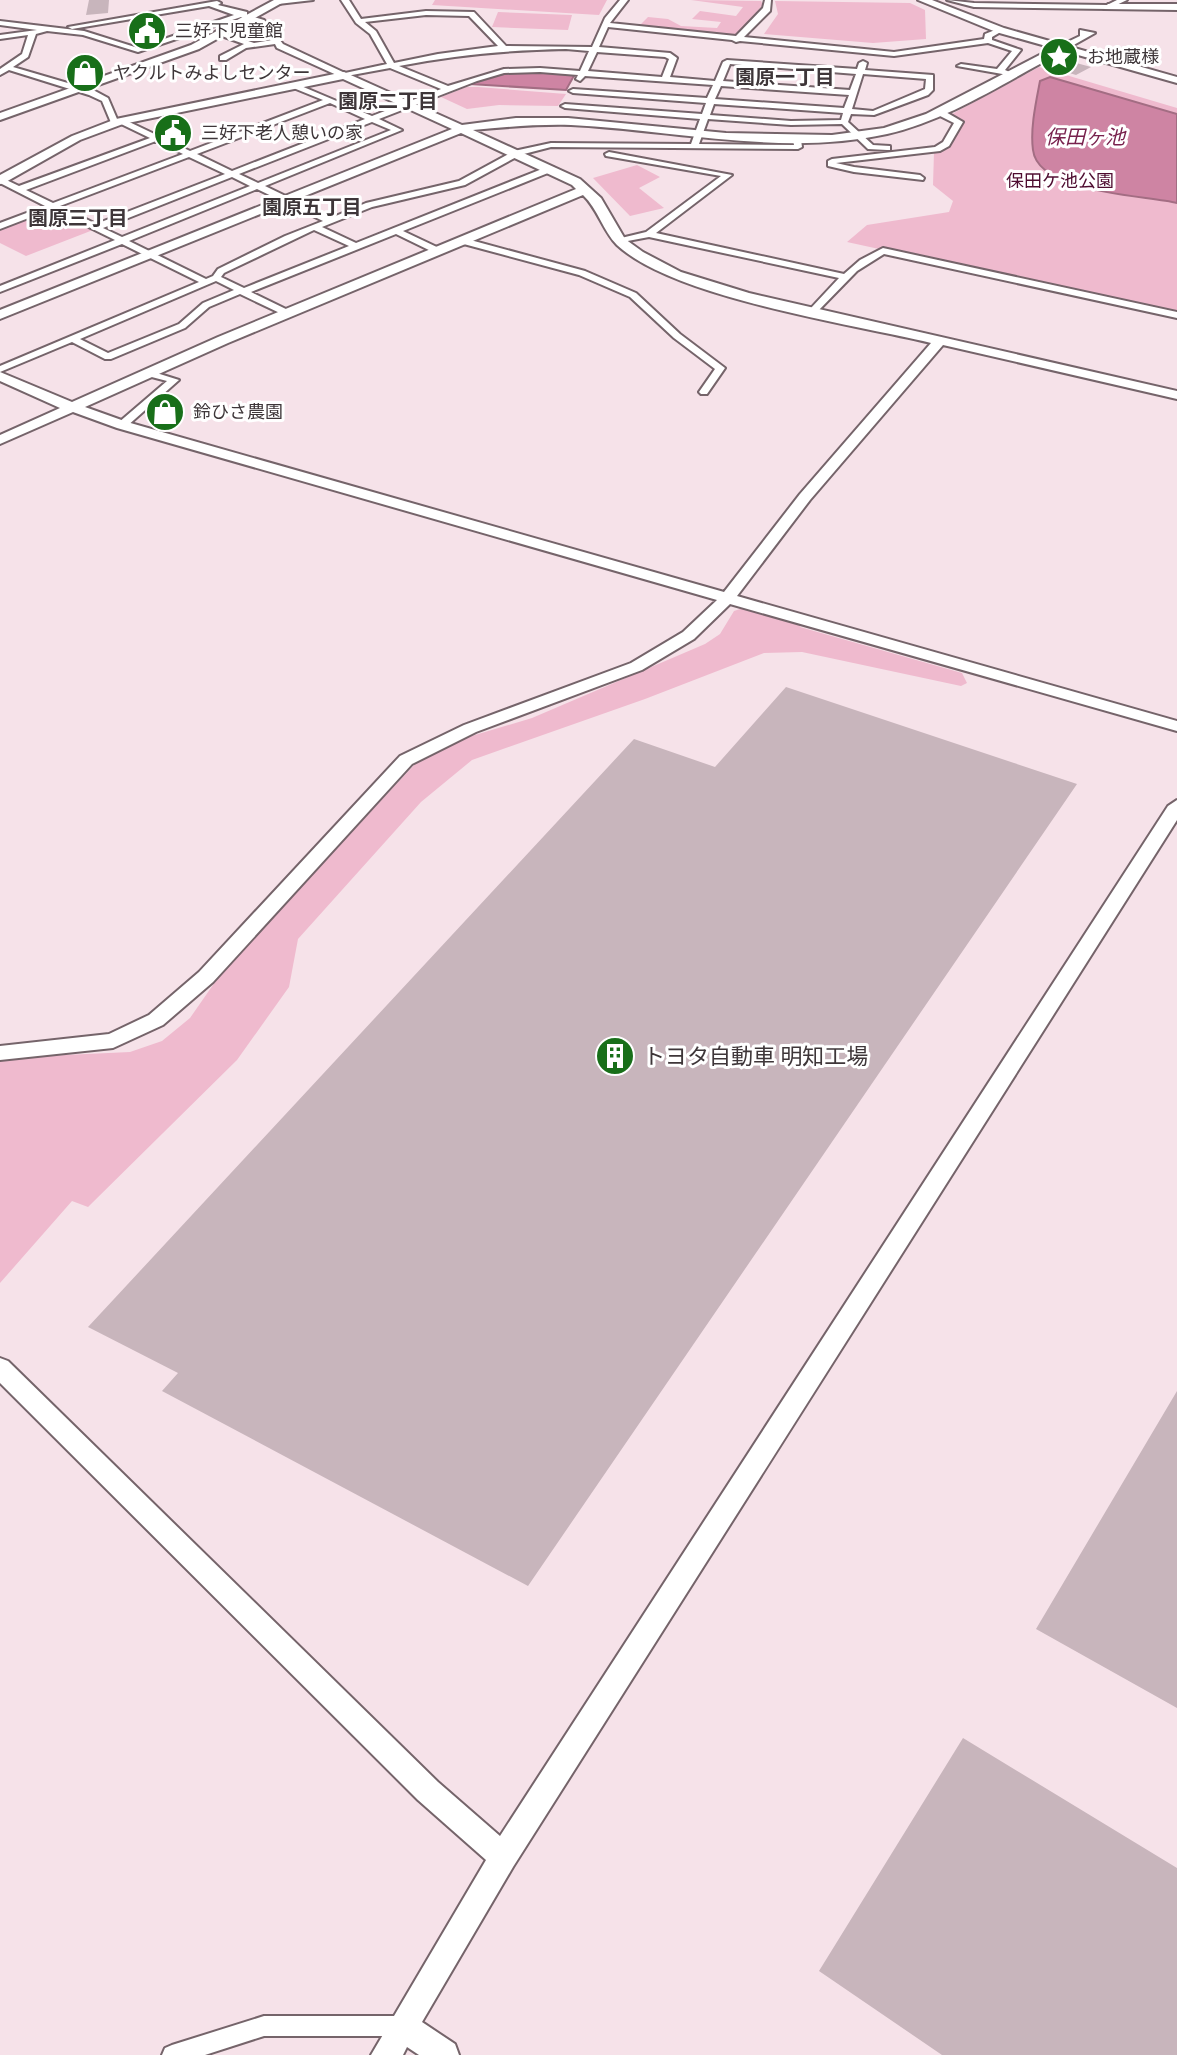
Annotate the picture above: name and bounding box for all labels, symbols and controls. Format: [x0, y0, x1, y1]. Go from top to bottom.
public building icon: 三好下児童館 [126, 10, 168, 52]
place label: 三好下児童館 [175, 20, 283, 42]
place icon: お地蔵様 [1038, 36, 1080, 78]
place label: お地蔵様 [1087, 46, 1159, 68]
shop icon: ヤクルトみよしセンター [64, 52, 106, 94]
place label: ヤクルトみよしセンター [113, 62, 310, 84]
district label: 園原一丁目 [735, 65, 835, 89]
district label: 園原二丁目 [338, 89, 438, 113]
public building icon: 三好下老人憩いの家 [152, 112, 194, 154]
place label: 三好下老人憩いの家 [201, 122, 363, 144]
water label: 保田ヶ池 [1045, 125, 1127, 149]
park label: 保田ケ池公園 [1006, 170, 1114, 192]
district label: 園原五丁目 [262, 195, 362, 219]
district label: 園原三丁目 [28, 206, 128, 230]
shop icon: 鈴ひさ農園 [144, 391, 186, 433]
place label: 鈴ひさ農園 [193, 401, 283, 423]
building icon: トヨタ自動車 明知工場 [594, 1035, 636, 1077]
place label: トヨタ自動車 明知工場 [643, 1043, 868, 1070]

